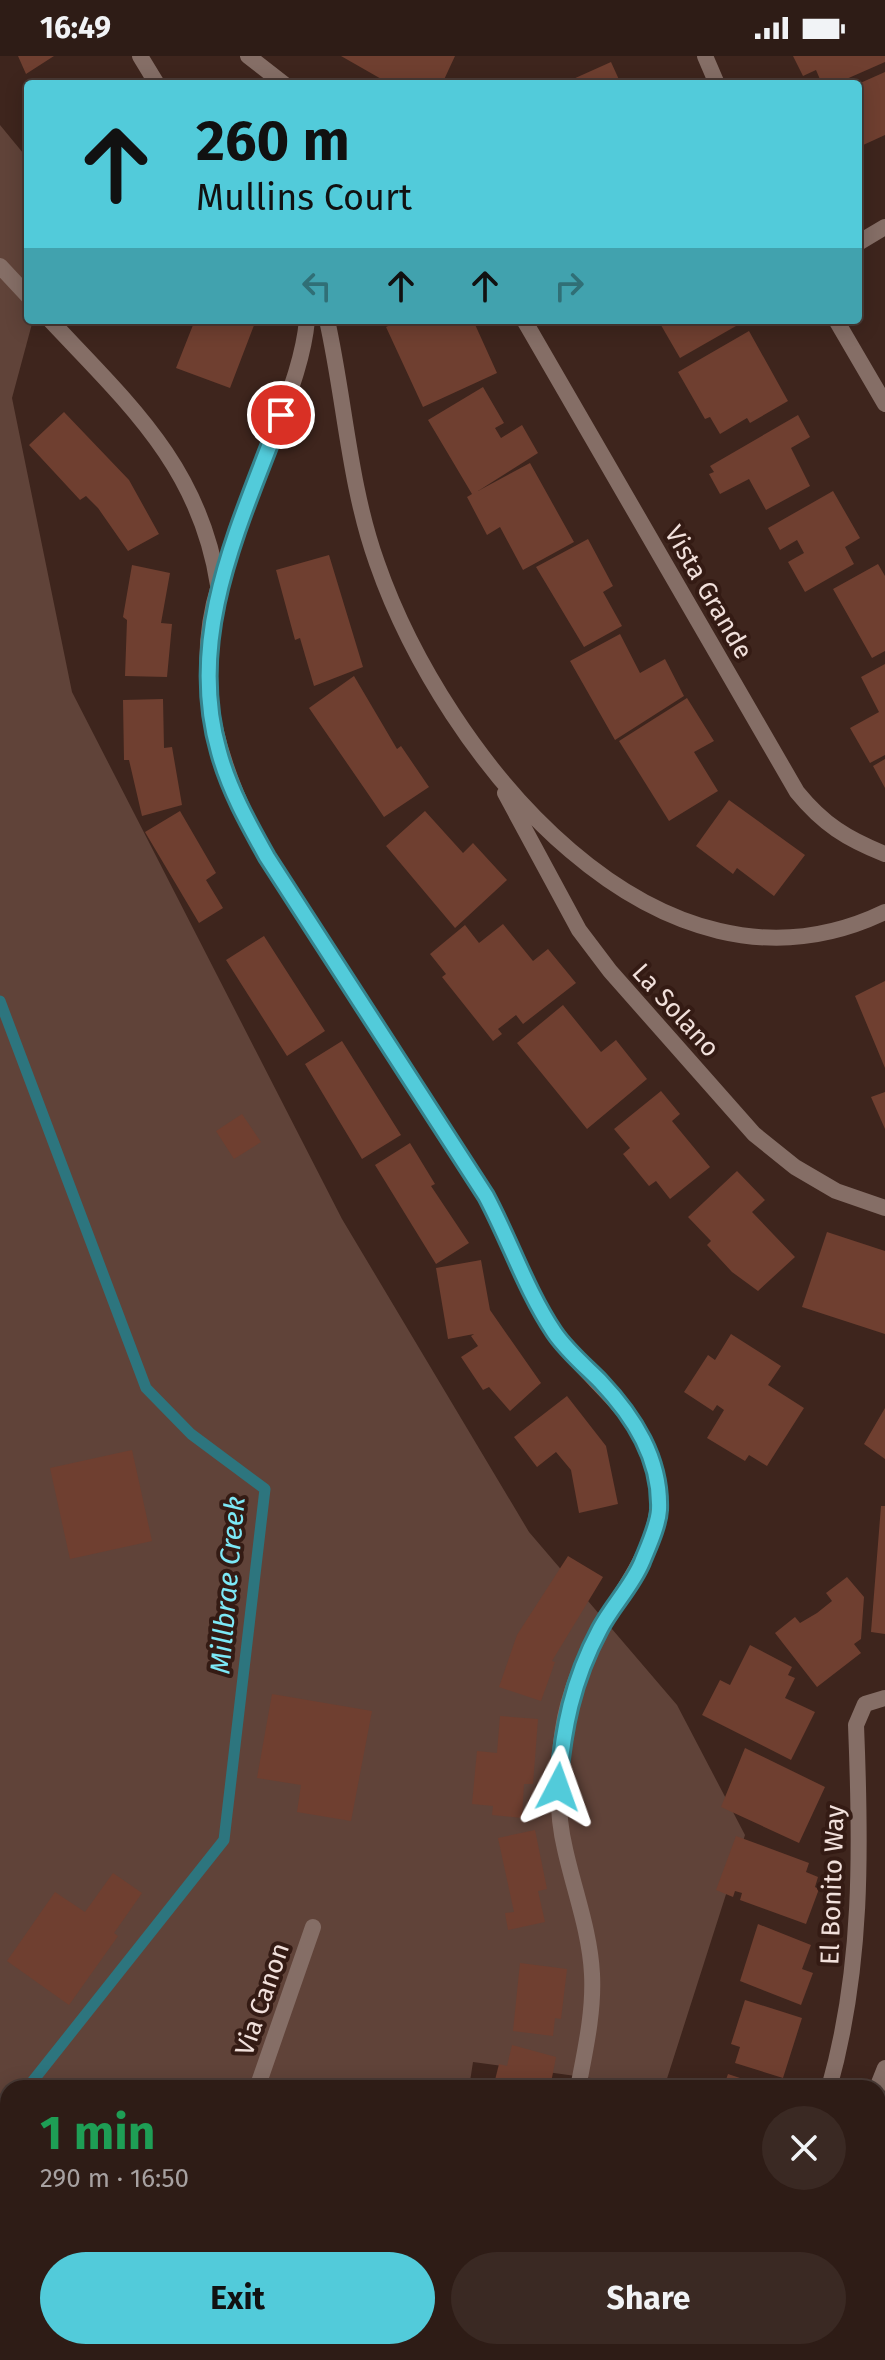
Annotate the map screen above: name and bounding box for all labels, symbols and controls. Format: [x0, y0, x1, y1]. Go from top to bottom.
text: 16:49 [40, 10, 111, 46]
text: 260 m [196, 108, 350, 175]
icon: ahead [64, 112, 168, 216]
text: Mullins Court [196, 176, 412, 220]
icon: left [295, 264, 339, 308]
icon: ahead [379, 264, 423, 308]
icon: ahead [463, 264, 507, 308]
icon: right [547, 264, 591, 308]
pin [247, 381, 315, 449]
icon: arrive [259, 393, 303, 437]
street label: Vista Grande [658, 520, 759, 664]
street label: La Solano [626, 957, 726, 1063]
water label: Millbrae Creek [203, 1495, 252, 1675]
position arrow [516, 1745, 600, 1829]
street label: El Bonito Way [814, 1804, 851, 1966]
street label: Via Canon [229, 1939, 296, 2059]
text: 1 min [40, 2104, 155, 2162]
button: close [762, 2106, 846, 2190]
text: 290 m · 16:50 [40, 2163, 189, 2194]
button: Exit [40, 2252, 435, 2344]
button: Share [451, 2252, 846, 2344]

